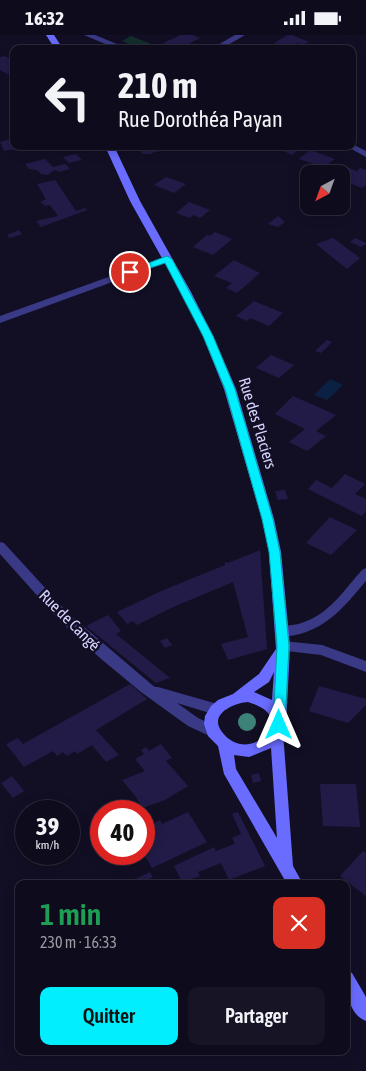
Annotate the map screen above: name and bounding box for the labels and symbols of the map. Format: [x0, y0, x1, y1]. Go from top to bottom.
north arrow [300, 165, 350, 215]
pin [109, 251, 151, 293]
street label: Rue des Placiers [236, 375, 281, 471]
street label: Rue de Cangé [35, 586, 104, 655]
position arrow [252, 698, 304, 750]
speed limit sign: 40 [90, 800, 155, 865]

